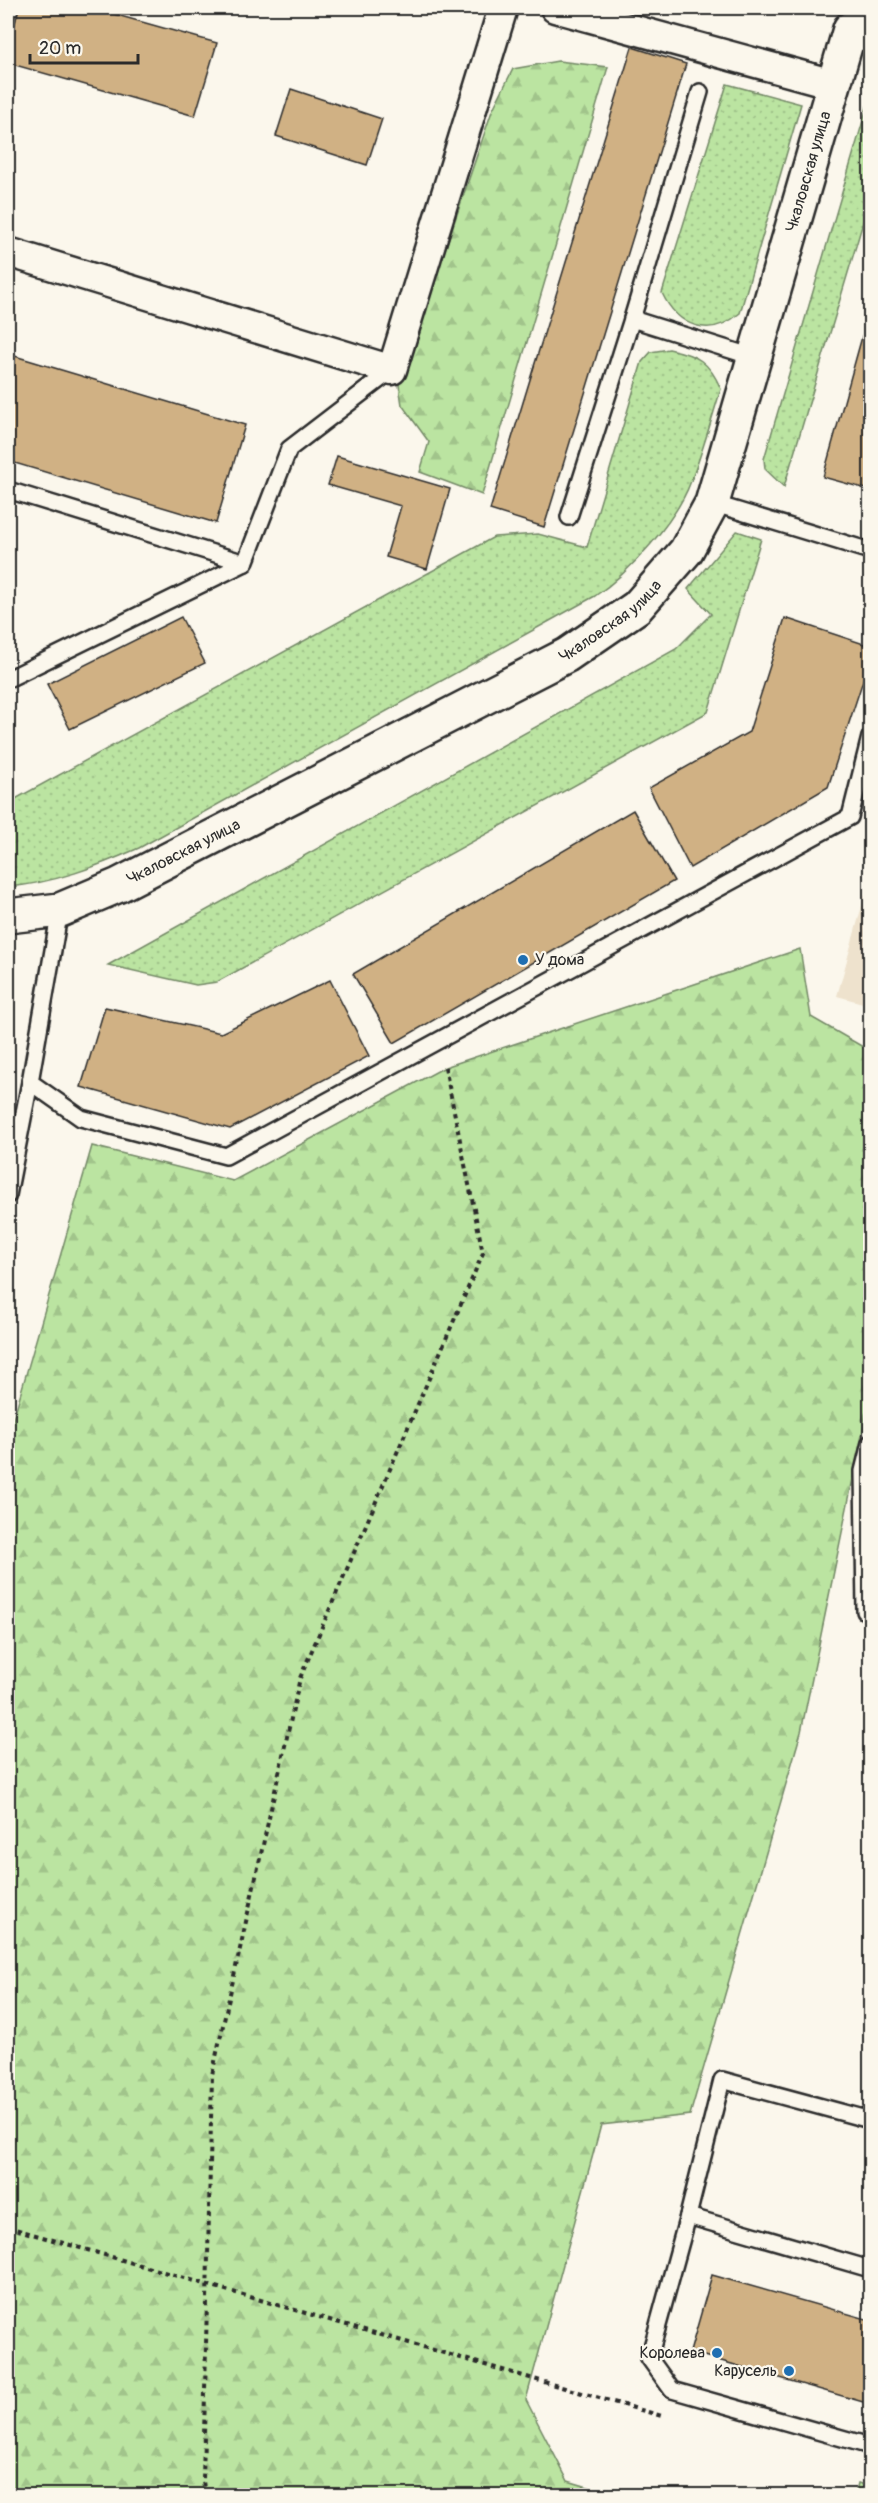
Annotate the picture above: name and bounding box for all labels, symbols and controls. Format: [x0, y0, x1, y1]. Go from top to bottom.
scale bar [30, 27, 138, 65]
text: 20 m [39, 37, 81, 60]
street label: Чкаловская улица [781, 109, 836, 234]
street label: Чкаловская улица [556, 576, 666, 667]
street label: Чкаловская улица [123, 814, 244, 889]
place label: У дома [535, 950, 584, 970]
marker: У дома [516, 953, 530, 967]
place label: Королева [639, 2343, 705, 2363]
marker: Королева [710, 2346, 724, 2360]
place label: Карусель [714, 2361, 777, 2381]
marker: Карусель [782, 2364, 796, 2378]

